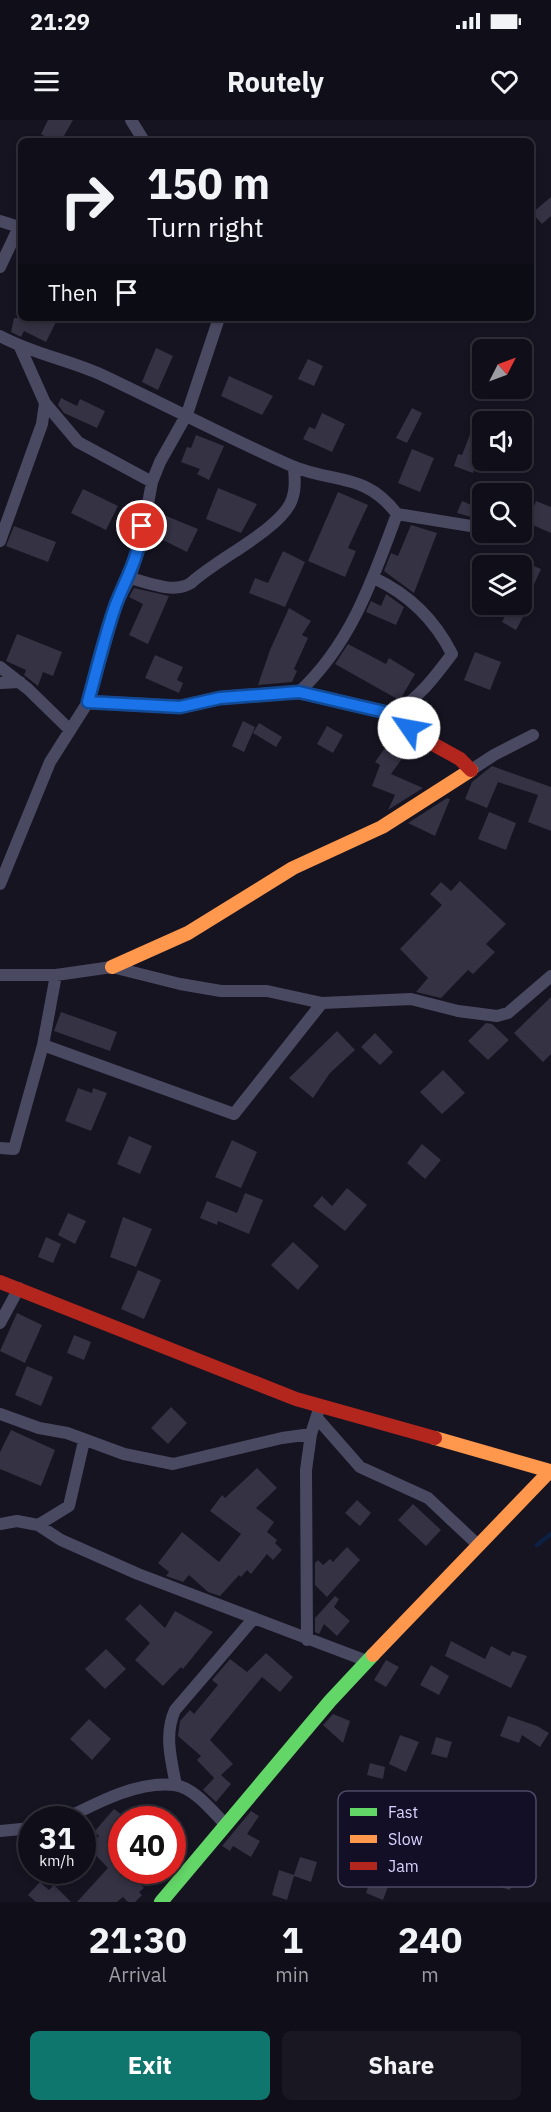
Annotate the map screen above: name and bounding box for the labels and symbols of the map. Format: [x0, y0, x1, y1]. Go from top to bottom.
north arrow [472, 339, 532, 399]
pin [116, 500, 167, 551]
position arrow [377, 696, 441, 760]
legend [338, 1791, 536, 1887]
text: Fast [388, 1802, 418, 1822]
speed limit sign: 40 [108, 1806, 186, 1884]
text: Slow [388, 1829, 423, 1849]
text: Jam [388, 1856, 419, 1876]

